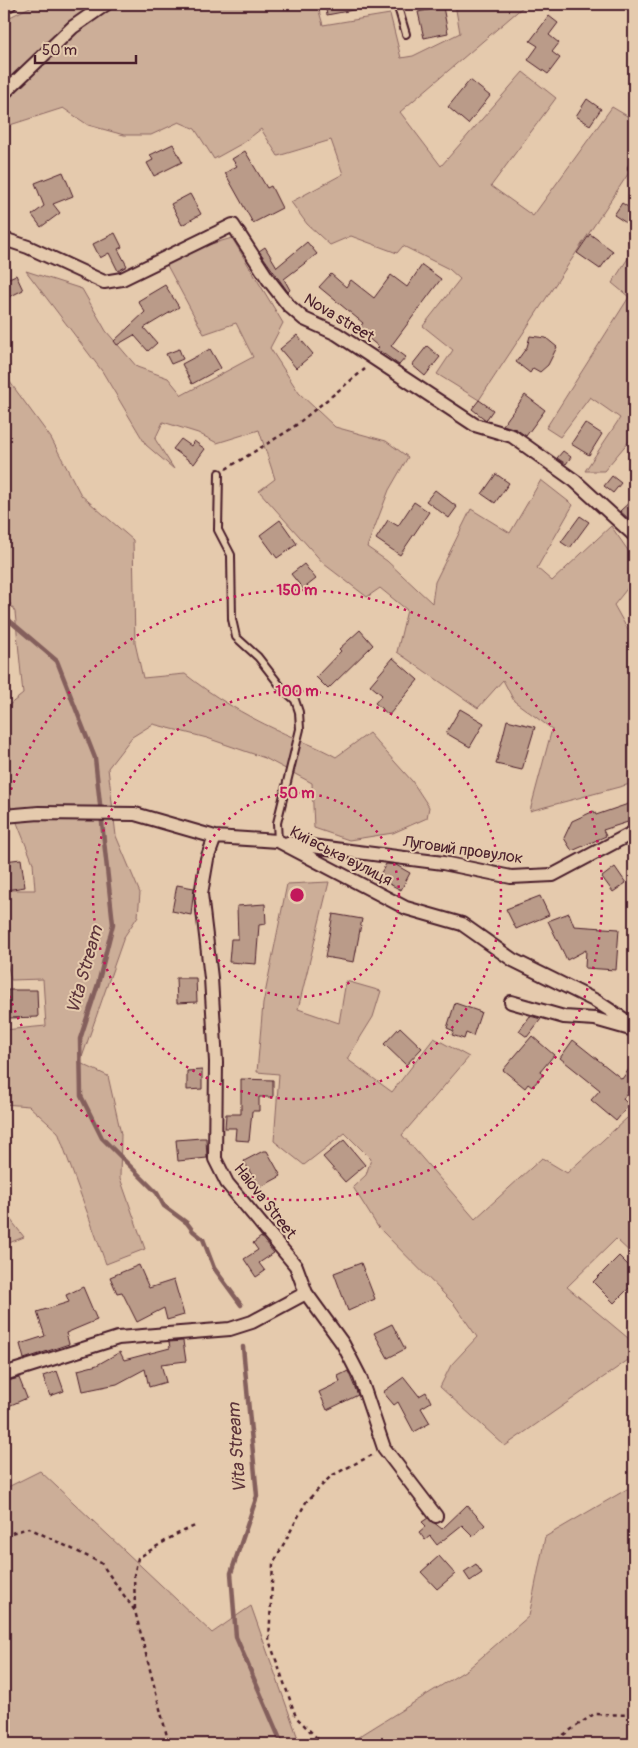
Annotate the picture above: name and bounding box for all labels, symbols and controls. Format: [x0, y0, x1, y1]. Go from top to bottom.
scale bar [35, 32, 136, 64]
text: 50 m [42, 41, 77, 60]
street label: Nova street [300, 289, 378, 347]
text: 150 m [277, 581, 317, 600]
text: 100 m [276, 682, 318, 701]
text: 50 m [280, 784, 314, 803]
street label: Київська вулиця [287, 822, 395, 890]
street label: Луговий провулок [401, 832, 524, 868]
centre of rings [288, 886, 306, 904]
water label: Vita Stream [61, 922, 109, 1017]
street label: Haiova Street [229, 1159, 301, 1243]
water label: Vita Stream [222, 1401, 252, 1494]

